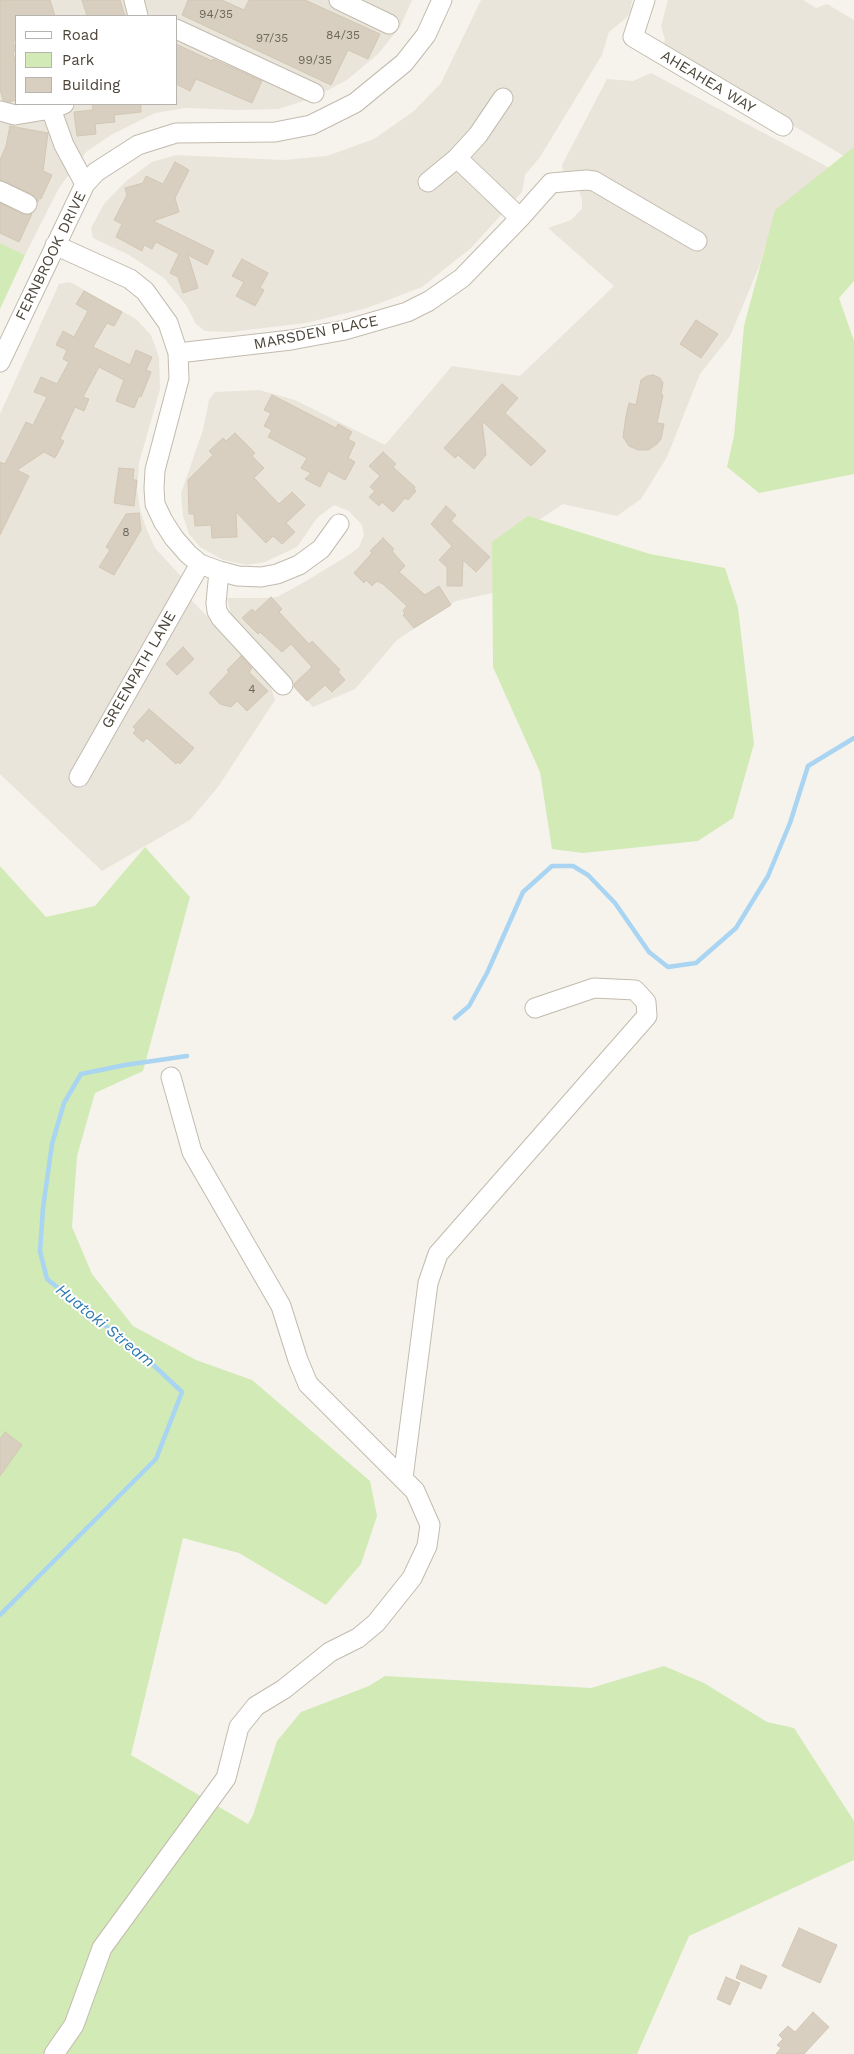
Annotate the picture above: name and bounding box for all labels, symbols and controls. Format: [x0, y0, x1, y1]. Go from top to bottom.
house number: 94/35 [199, 7, 233, 21]
legend [15, 15, 178, 105]
text: Road [62, 26, 99, 44]
house number: 84/35 [326, 28, 360, 42]
house number: 97/35 [256, 31, 288, 45]
street label: AHEAHEA WAY [657, 47, 759, 117]
text: Park [62, 51, 94, 69]
house number: 99/35 [298, 53, 332, 67]
text: Building [62, 76, 120, 94]
street label: FERNBROOK DRIVE [12, 189, 90, 323]
street label: MARSDEN PLACE [252, 312, 380, 354]
house number: 8 [122, 525, 130, 539]
street label: GREENPATH LANE [98, 608, 180, 732]
house number: 4 [248, 682, 256, 696]
water label: Huatoki Stream [52, 1280, 158, 1372]

